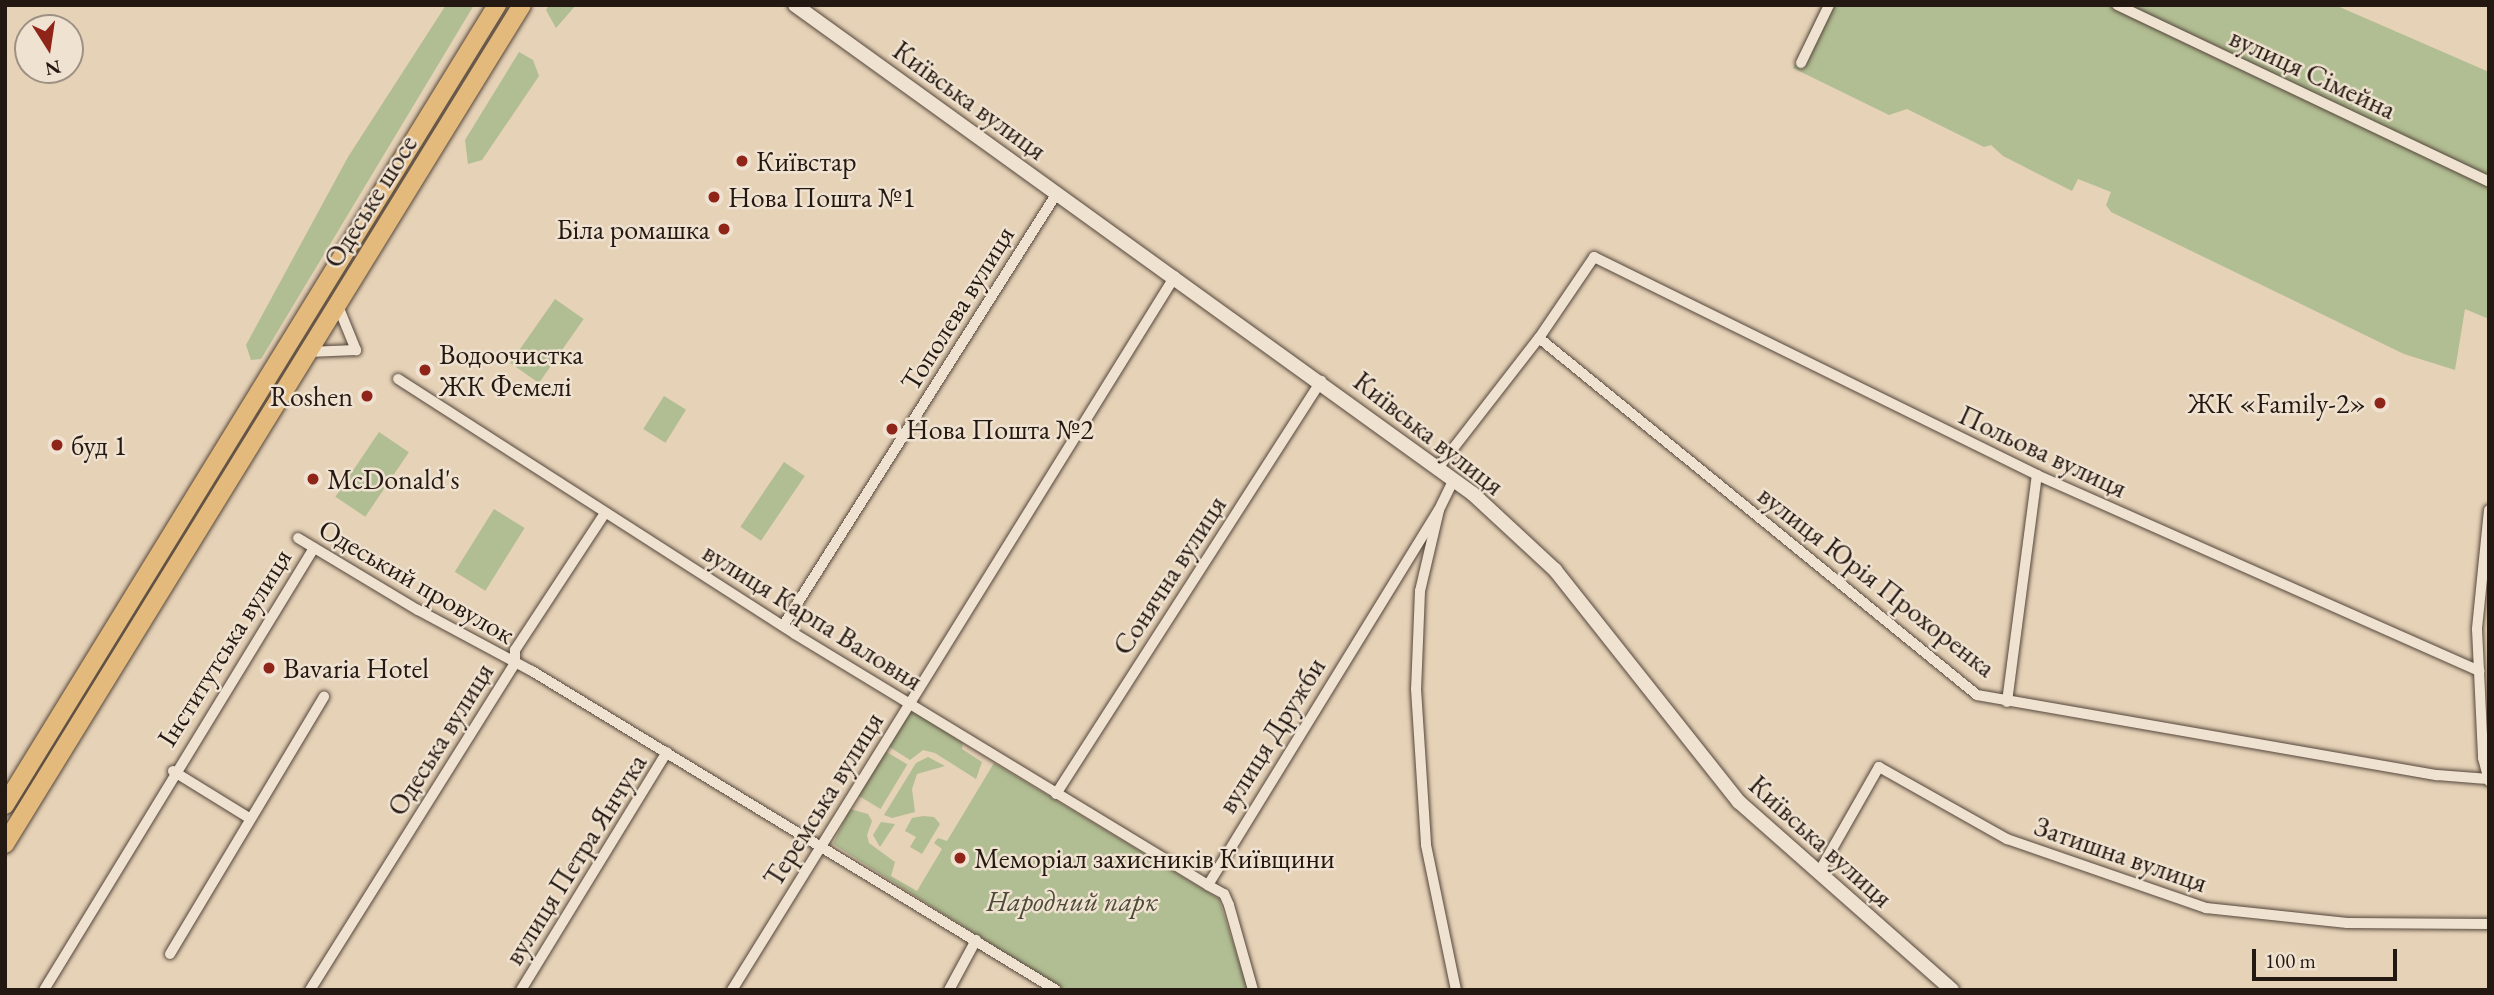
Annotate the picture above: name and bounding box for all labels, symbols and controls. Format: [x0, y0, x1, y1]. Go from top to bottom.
north arrow [14, 14, 84, 84]
street label: вулиця Сімейна [2225, 20, 2401, 126]
street label: Київська вулиця [887, 33, 1053, 167]
text: N [43, 54, 63, 82]
street label: Одеське шосе [316, 128, 424, 274]
place label: Київстар [756, 144, 857, 178]
marker: Київстар [734, 153, 750, 169]
place label: Нова Пошта №1 [728, 180, 916, 214]
marker: Нова Пошта №1 [706, 189, 722, 205]
place label: Біла ромашка [556, 212, 710, 246]
street label: Тополева вулиця [893, 219, 1021, 397]
marker: Біла ромашка [716, 221, 732, 237]
place label: Водоочистка ЖК Фемелі [439, 337, 583, 403]
marker: Водоочистка ЖК Фемелі [417, 362, 433, 378]
street label: Київська вулиця [1347, 364, 1511, 502]
place label: Roshen [270, 379, 353, 413]
place label: ЖК «Family-2» [2188, 386, 2366, 420]
marker: Roshen [359, 388, 375, 404]
marker: ЖК «Family-2» [2372, 395, 2388, 411]
street label: Польова вулиця [1954, 397, 2132, 505]
place label: Нова Пошта №2 [906, 412, 1094, 446]
marker: Нова Пошта №2 [884, 421, 900, 437]
place label: буд 1 [71, 428, 127, 462]
marker: буд 1 [49, 437, 65, 453]
place label: McDonald's [327, 462, 460, 496]
marker: McDonald's [305, 471, 321, 487]
street label: вулиця Юрія Прохоренка [1752, 478, 2002, 684]
street label: Сонячна вулиця [1105, 489, 1233, 661]
street label: Одеський провулок [313, 511, 521, 651]
street label: вулиця Карпа Валовня [697, 535, 929, 697]
street label: Інститутська вулиця [150, 542, 298, 752]
place label: Bavaria Hotel [283, 651, 429, 685]
street label: вулиця Дружби [1210, 651, 1332, 819]
street label: Одеська вулиця [380, 656, 500, 822]
marker: Bavaria Hotel [261, 660, 277, 676]
street label: Теремська вулиця [756, 706, 890, 892]
street label: вулиця Петра Янчука [497, 747, 653, 971]
street label: Київська вулиця [1742, 768, 1900, 914]
street label: Затишна вулиця [2030, 809, 2212, 899]
place label: Меморіал захисників Київщини [974, 841, 1335, 875]
marker: Меморіал захисників Київщини [952, 850, 968, 866]
park label: Народний парк [986, 884, 1158, 918]
scale bar [2256, 936, 2401, 980]
text: 100 m [2265, 947, 2316, 974]

